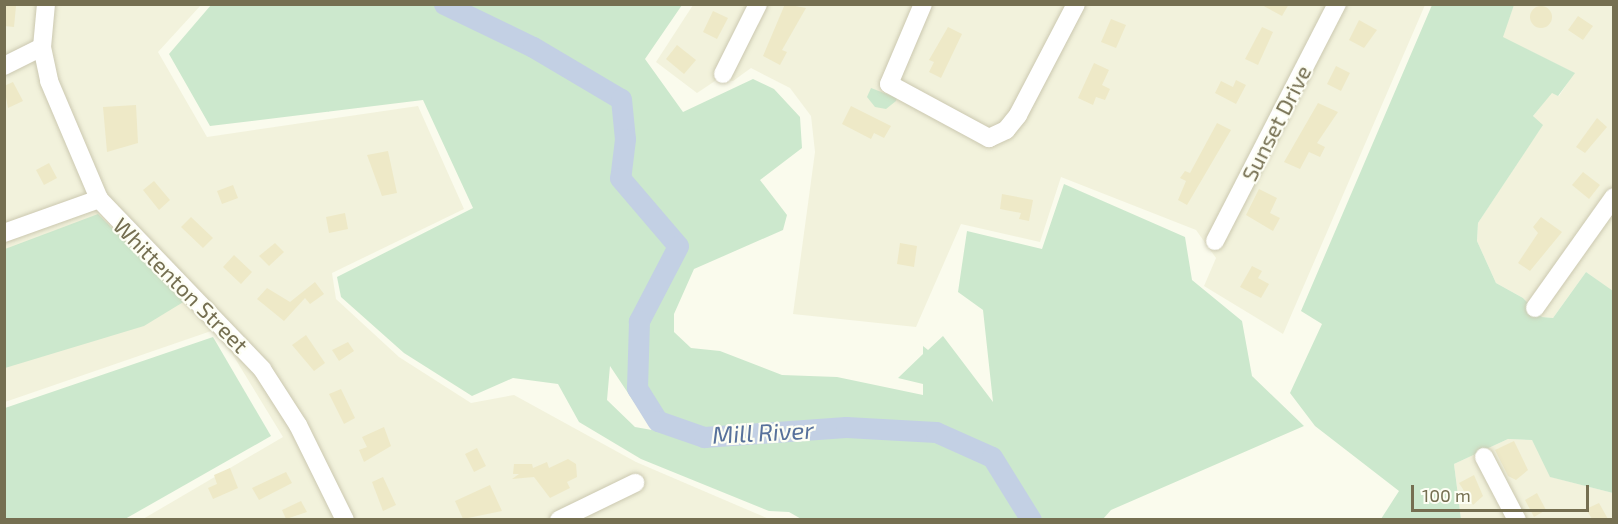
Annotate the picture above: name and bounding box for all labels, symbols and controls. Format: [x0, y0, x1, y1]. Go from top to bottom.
street label: Sunset Drive [1236, 61, 1316, 185]
street label: Whittenton Street [108, 212, 254, 358]
water label: Mill River [711, 415, 815, 449]
scale bar [1414, 473, 1592, 511]
text: 100 m [1422, 484, 1471, 506]

